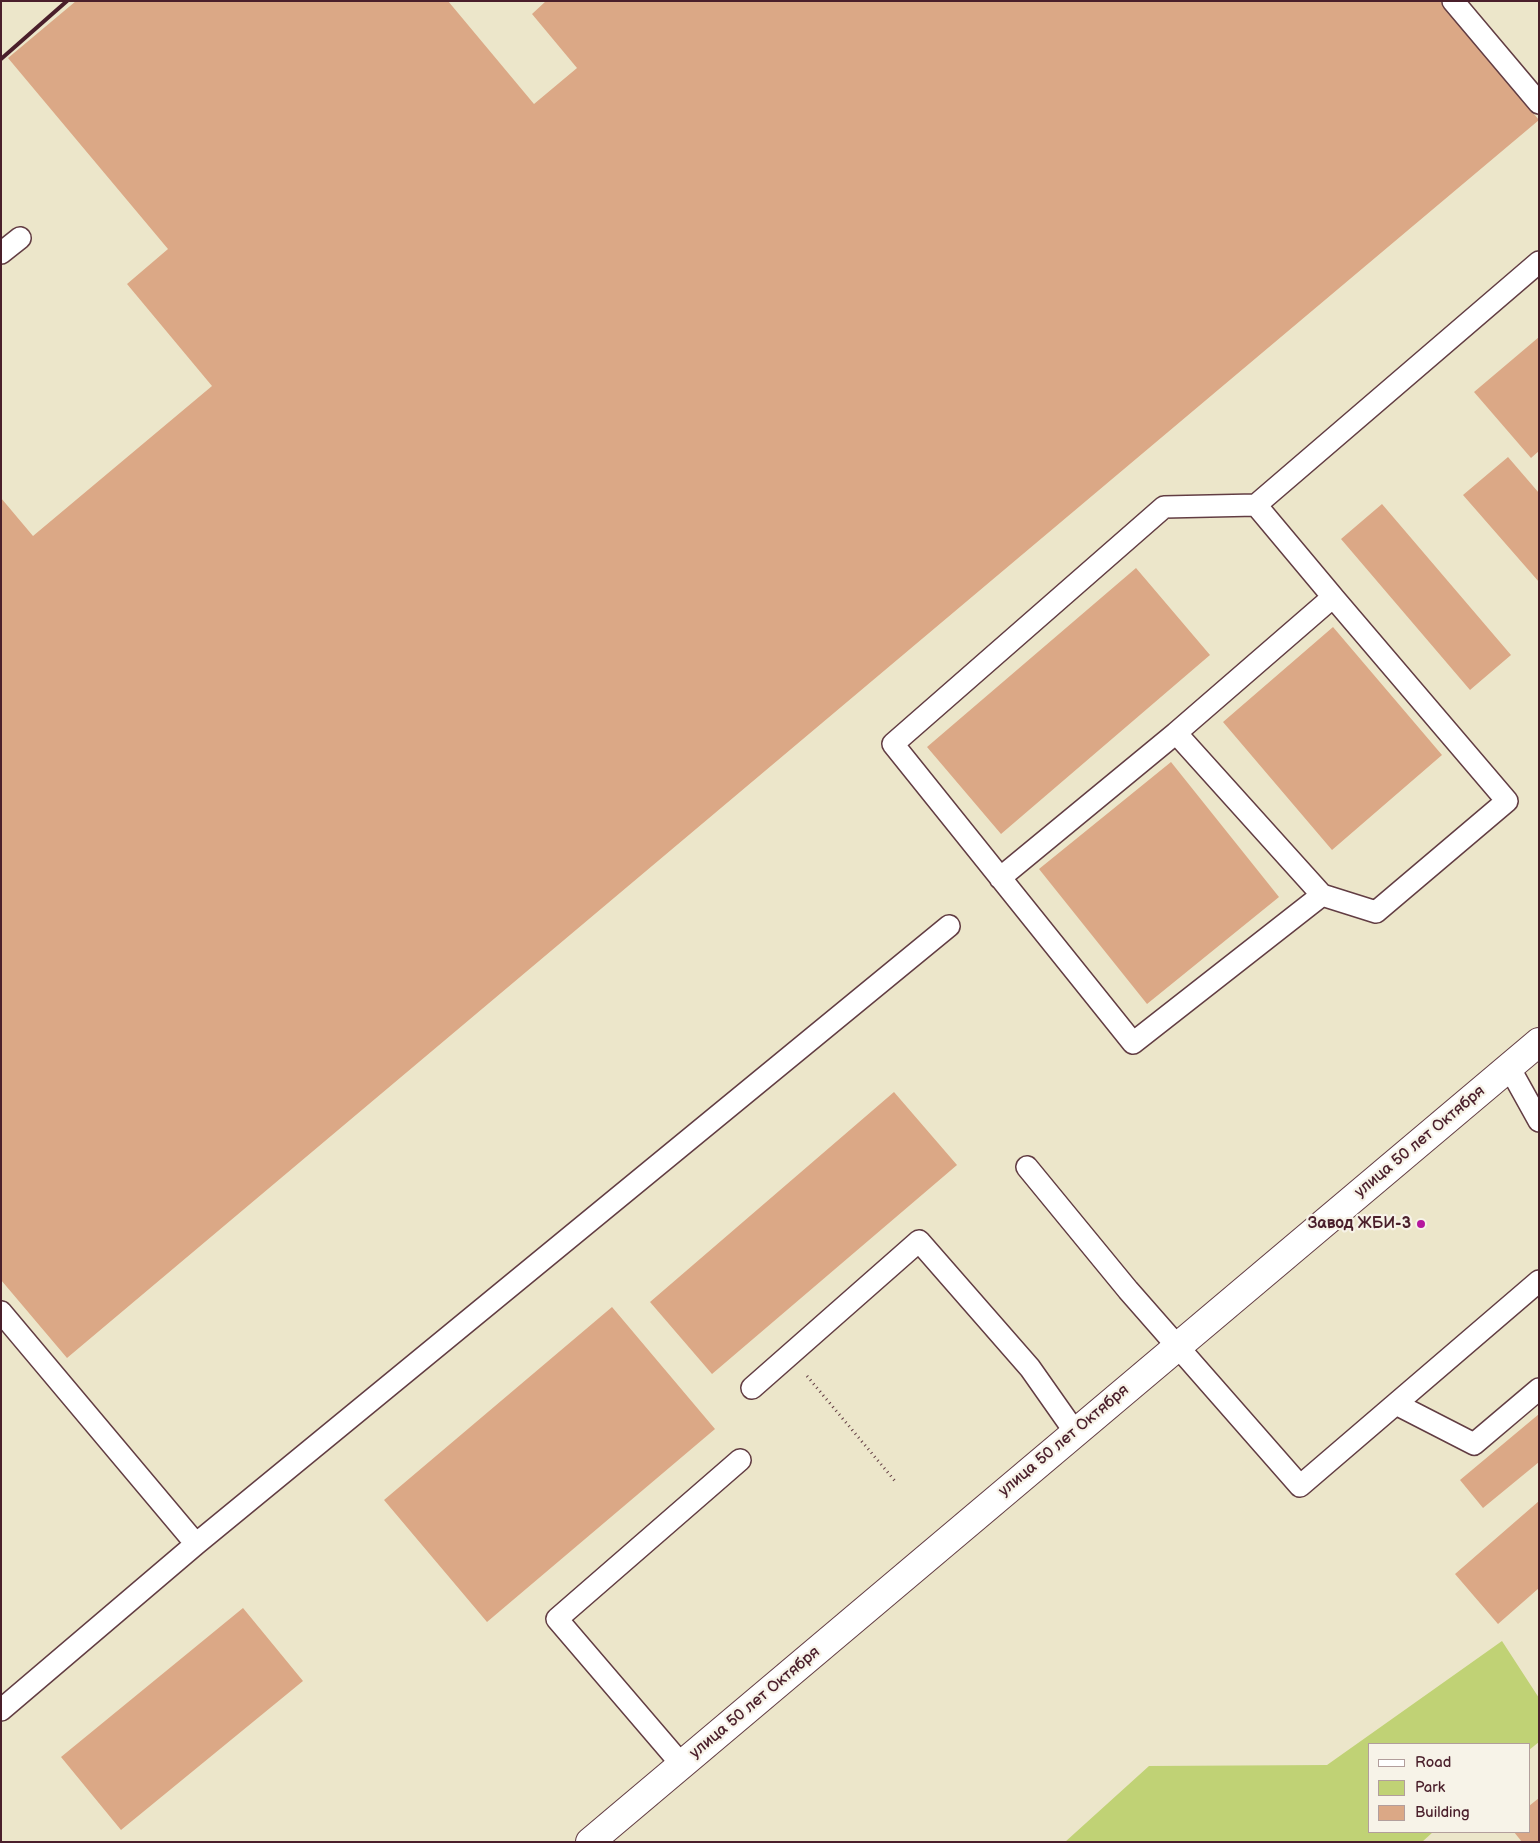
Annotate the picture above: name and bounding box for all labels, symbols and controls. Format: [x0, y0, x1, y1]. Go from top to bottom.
street label: улица 50 лет Октября [1351, 1082, 1489, 1202]
place label: Завод ЖБИ-3 [1308, 1214, 1411, 1234]
marker: Завод ЖБИ-3 [1415, 1218, 1427, 1230]
street label: улица 50 лет Октября [995, 1381, 1133, 1501]
street label: улица 50 лет Октября [686, 1643, 824, 1763]
legend [1368, 1743, 1530, 1833]
text: Road [1415, 1753, 1451, 1772]
text: Park [1415, 1778, 1445, 1797]
text: Building [1415, 1803, 1470, 1822]

